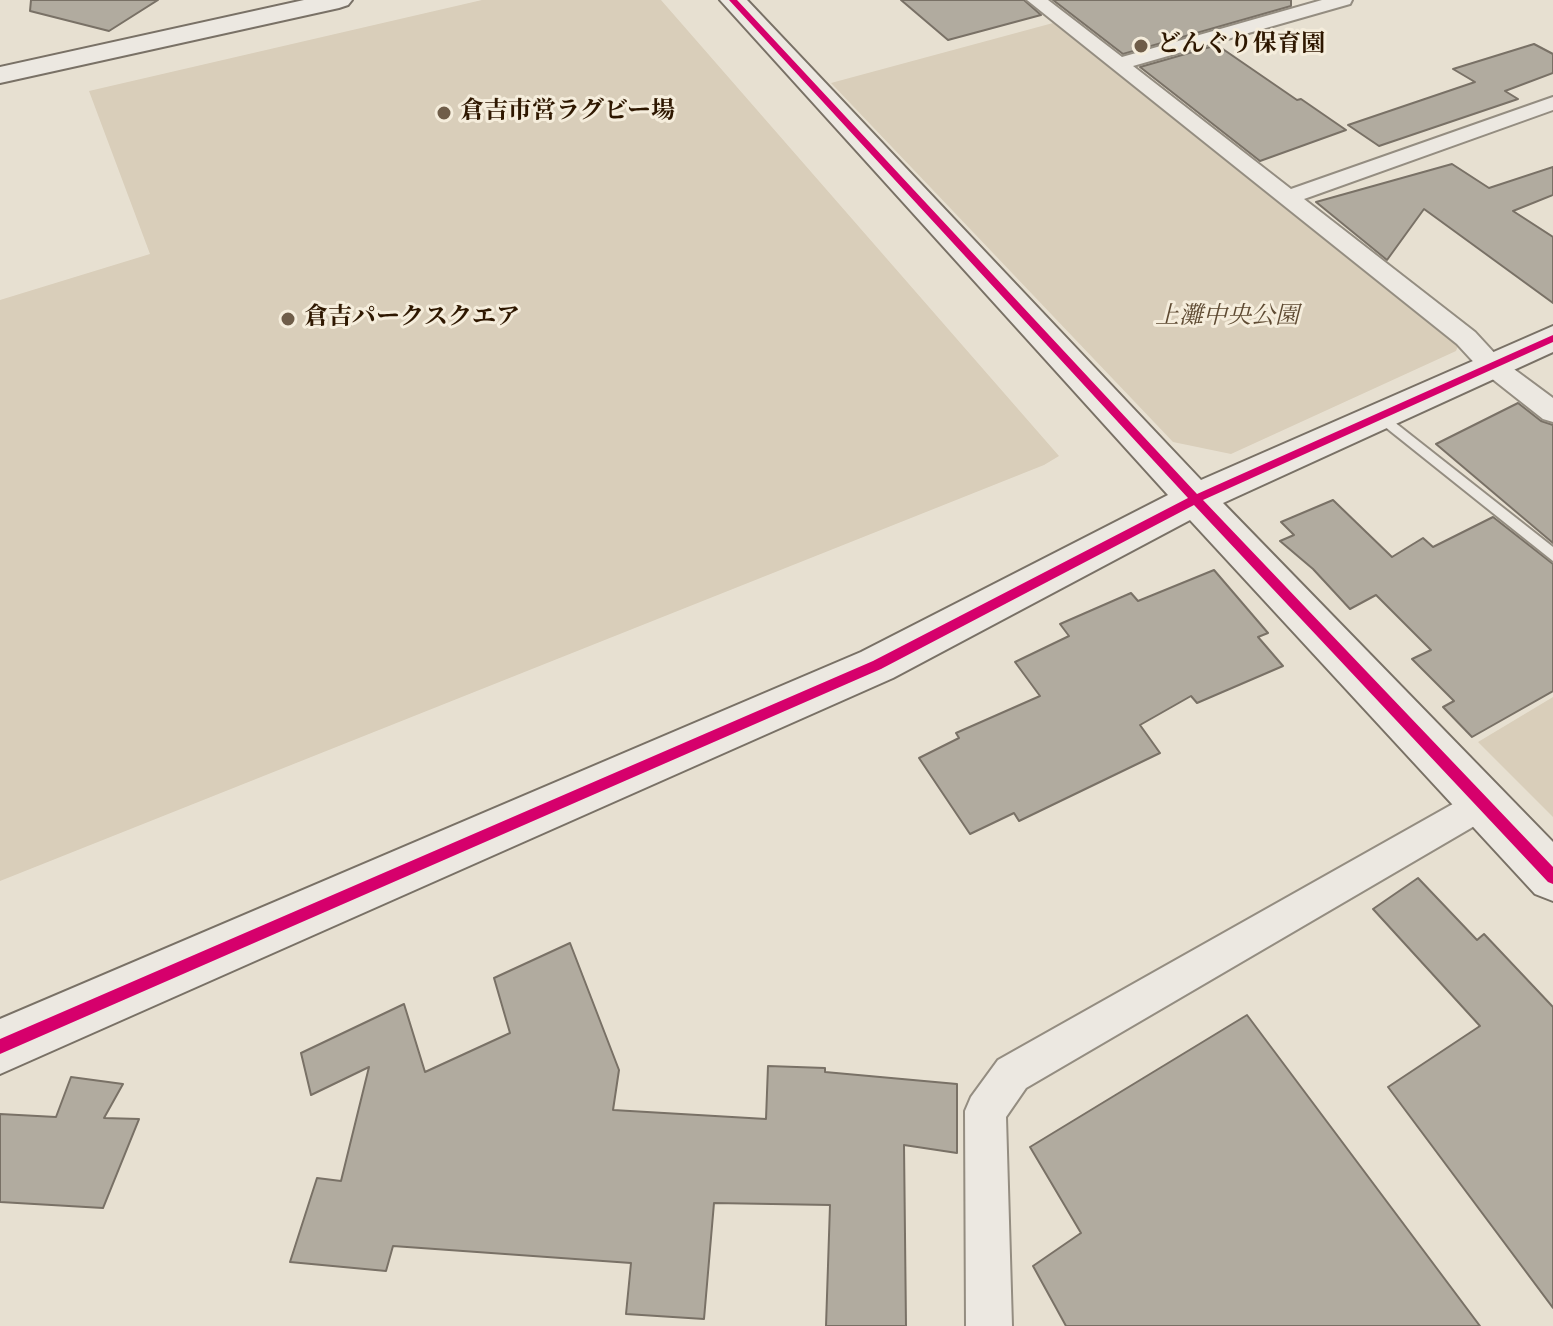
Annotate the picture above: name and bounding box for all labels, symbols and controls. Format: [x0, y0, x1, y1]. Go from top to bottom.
place label: どんぐり保育園 [1157, 32, 1325, 60]
marker: どんぐり保育園 [1132, 37, 1150, 55]
place label: 倉吉市営ラグビー場 [460, 99, 675, 127]
marker: 倉吉市営ラグビー場 [435, 104, 453, 122]
park label: 上灘中央公園 [1155, 304, 1299, 332]
place label: 倉吉パークスクエア [304, 305, 520, 333]
marker: 倉吉パークスクエア [279, 310, 297, 328]

